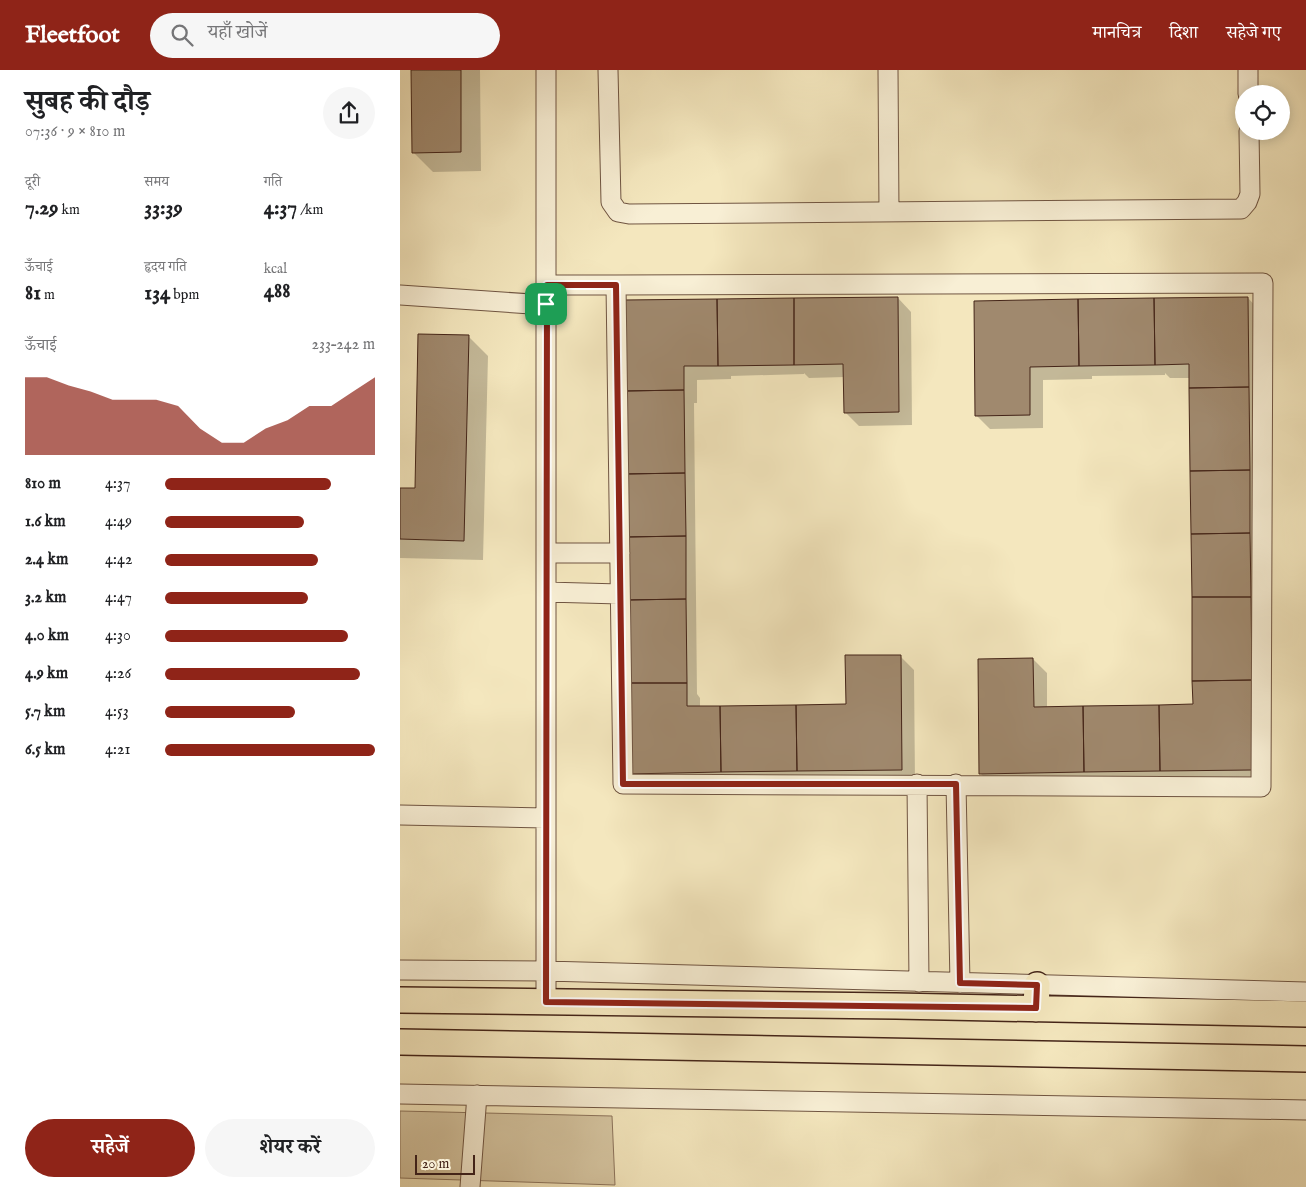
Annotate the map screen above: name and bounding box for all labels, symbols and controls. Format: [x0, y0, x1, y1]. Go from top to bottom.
search box [150, 13, 500, 58]
text: Fleetfoot [25, 20, 120, 51]
icon: search [168, 21, 196, 49]
text: यहाँ खोजें [208, 21, 267, 45]
text: मानचित्र [1092, 22, 1141, 45]
text: दिशा [1169, 22, 1198, 45]
text: सहेजे गए [1226, 22, 1281, 45]
text: सुबह की दौड़ [25, 85, 150, 120]
map controls [1235, 85, 1290, 140]
button: locate [1235, 85, 1290, 140]
button: share [323, 87, 375, 139]
text: 07:36 · 9 × 810 m [25, 122, 125, 142]
text: दूरी [25, 173, 40, 191]
text: समय [144, 173, 169, 191]
text: गति [264, 173, 282, 191]
text: 7.29 [25, 195, 58, 222]
text: 33:39 [144, 195, 183, 222]
text: 4:37 [264, 195, 297, 222]
text: km [58, 201, 80, 219]
text: /km [297, 201, 323, 219]
text: ऊँचाई [25, 258, 53, 276]
text: हृदय गति [144, 258, 187, 276]
text: kcal [264, 260, 287, 278]
text: 488 [264, 278, 290, 305]
text: 81 [25, 280, 41, 307]
text: 134 [144, 280, 170, 307]
pin [525, 283, 567, 325]
text: m [41, 286, 55, 304]
text: bpm [170, 286, 199, 304]
icon: arrive [532, 290, 560, 318]
text: 233–242 m [311, 335, 375, 355]
text: ऊँचाई [25, 336, 57, 356]
text: 810 m [25, 474, 61, 494]
text: 4:37 [105, 474, 131, 494]
text: 1.6 km [25, 512, 66, 532]
text: 4:49 [105, 512, 132, 532]
text: 2.4 km [25, 550, 68, 570]
text: 4:42 [105, 550, 132, 570]
text: 3.2 km [25, 588, 66, 608]
text: 4:47 [105, 588, 132, 608]
text: 4.0 km [25, 626, 69, 646]
text: 4:30 [105, 626, 131, 646]
text: 4.9 km [25, 664, 68, 684]
text: 4:26 [105, 664, 131, 684]
text: 5.7 km [25, 702, 65, 722]
text: 4:53 [105, 702, 129, 722]
text: 6.5 km [25, 740, 65, 760]
text: 4:21 [105, 740, 131, 760]
button: सहेजें [25, 1119, 195, 1177]
button: शेयर करें [205, 1119, 375, 1177]
scale bar [415, 1152, 475, 1175]
text: 20 m [422, 1155, 449, 1173]

